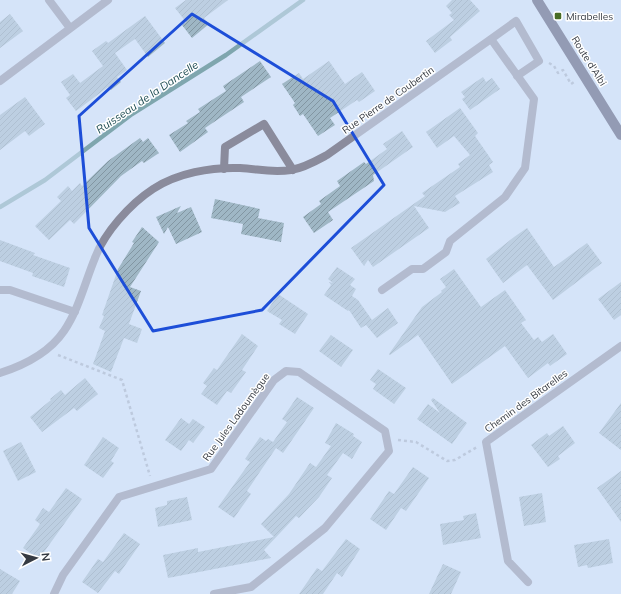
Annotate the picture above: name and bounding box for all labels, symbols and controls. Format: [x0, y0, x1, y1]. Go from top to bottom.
place label: Mirabelles [566, 10, 613, 23]
marker: Mirabelles [553, 11, 563, 21]
street label: Route d'Albi [569, 34, 609, 88]
water label: Ruisseau de la Dancelle [93, 57, 201, 137]
street label: Rue Pierre de Coubertin [339, 63, 437, 137]
street label: Chemin des Bitarelles [482, 366, 570, 436]
street label: Rue Jules Ladoumègue [200, 370, 272, 464]
north arrow [16, 538, 56, 578]
text: N [39, 552, 53, 562]

